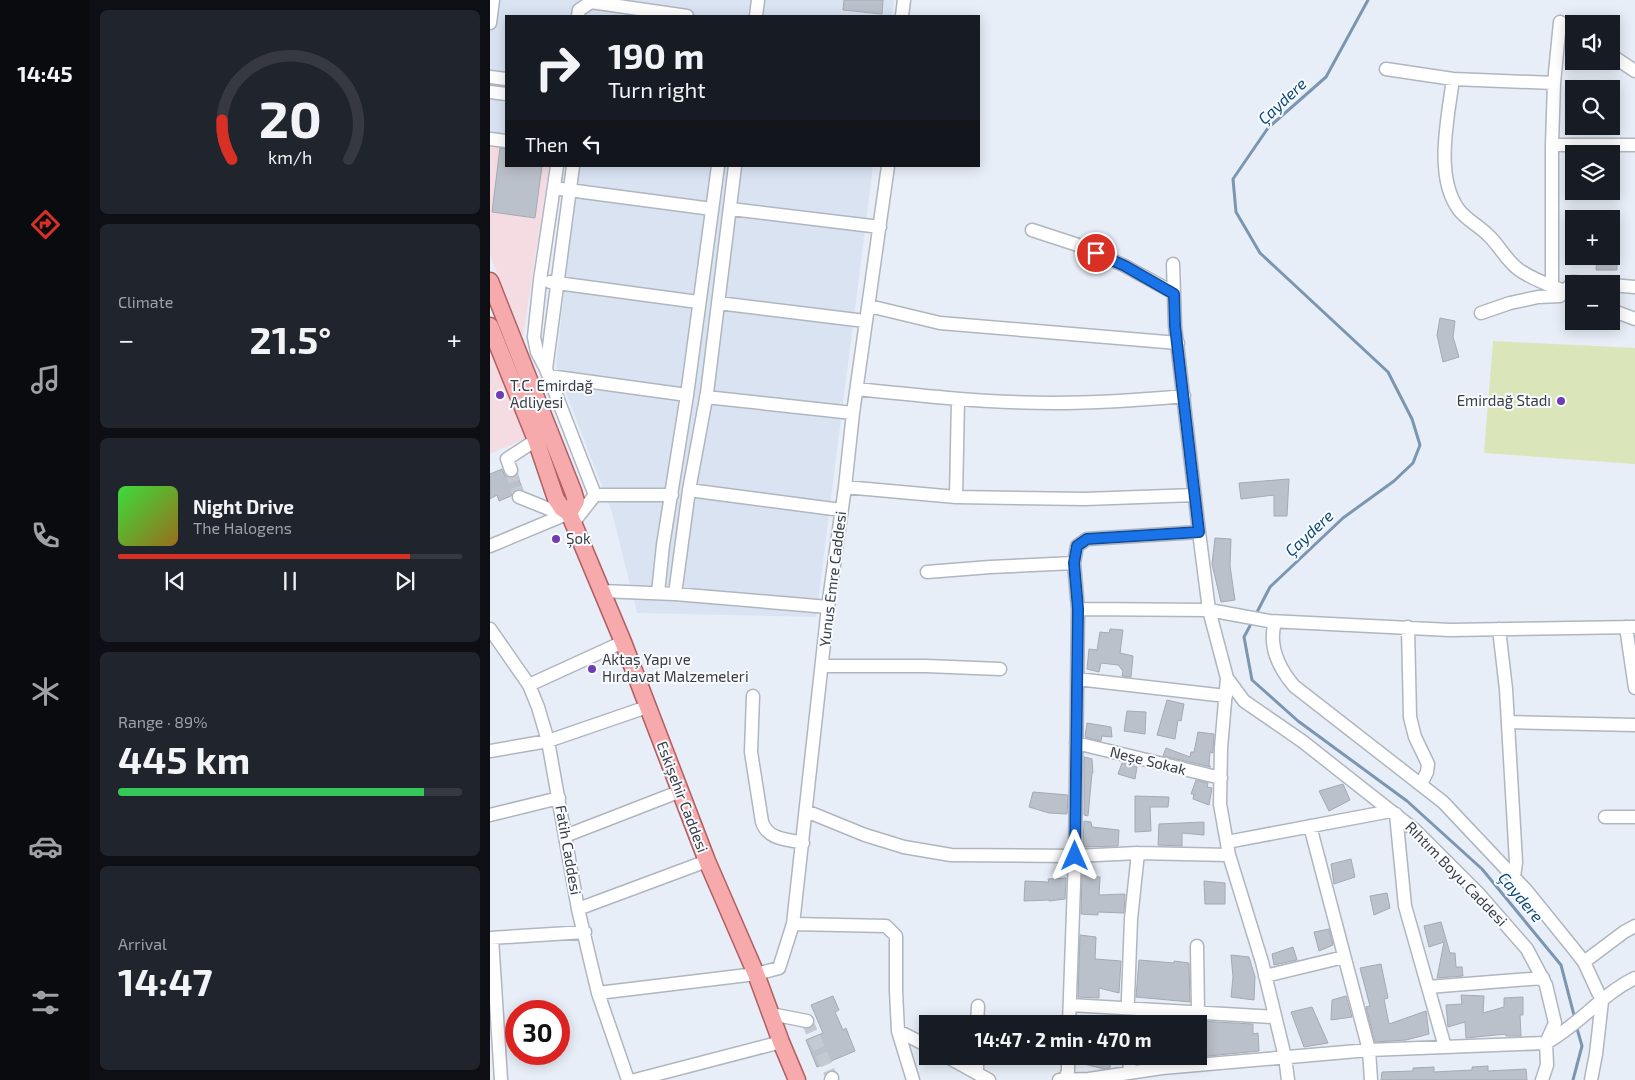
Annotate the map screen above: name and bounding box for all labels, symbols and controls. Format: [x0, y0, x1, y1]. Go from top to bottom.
map controls [1565, 15, 1620, 330]
button: sound [1565, 15, 1620, 70]
text: 190 m [608, 34, 704, 76]
icon: right [525, 35, 590, 100]
text: 14:45 [17, 60, 73, 86]
water label: Çaydere [1253, 73, 1311, 129]
text: Turn right [608, 76, 706, 102]
button: search [1565, 80, 1620, 135]
text: 20 [258, 86, 322, 148]
icon: left [578, 130, 606, 158]
text: Then [525, 133, 568, 156]
button: layers [1565, 145, 1620, 200]
text: km/h [268, 146, 312, 168]
icon: directions [28, 207, 63, 242]
button: + [1565, 210, 1620, 265]
pin [1075, 232, 1117, 274]
icon: arrive [1082, 239, 1110, 267]
button: − [1565, 275, 1620, 330]
text: Climate [118, 292, 173, 311]
text: 21.5° [250, 316, 331, 362]
text: − [118, 322, 134, 356]
text: + [447, 322, 462, 356]
icon: music [28, 362, 63, 397]
place label: T.C. Emirdağ Adliyesi [510, 376, 594, 411]
marker: T.C. Emirdağ Adliyesi [494, 389, 506, 401]
place label: Emirdağ Stadı [1457, 391, 1551, 409]
marker: Emirdağ Stadı [1555, 395, 1567, 407]
text: Night Drive [193, 495, 294, 518]
water label: Çaydere [1280, 505, 1338, 561]
street label: Yunus Emre Caddesi [815, 510, 849, 648]
icon: phone [28, 518, 63, 553]
text: The Halogens [193, 518, 292, 537]
place label: Şok [566, 529, 591, 548]
marker: Şok [550, 533, 562, 545]
icon: previous [161, 567, 189, 595]
icon: pause [276, 567, 304, 595]
icon: next [391, 567, 419, 595]
place label: Aktaş Yapı ve Hırdavat Malzemeleri [602, 650, 749, 685]
marker: Aktaş Yapı ve Hırdavat Malzemeleri [586, 663, 598, 675]
icon: climate [28, 674, 63, 709]
text: Range · 89% [118, 712, 208, 731]
text: 445 km [118, 736, 250, 782]
street label: Eskişehir Caddesi [652, 738, 712, 855]
street label: Neşe Sokak [1108, 742, 1189, 779]
street label: Fatih Caddesi [552, 804, 586, 896]
street label: Rıhtım Boyu Caddesi [1402, 817, 1511, 929]
icon: car [28, 829, 63, 864]
position arrow [1048, 829, 1100, 881]
water label: Çaydere [1494, 868, 1548, 926]
text: Arrival [118, 934, 167, 953]
text: 14:47 [118, 958, 213, 1004]
icon: filters [28, 985, 63, 1020]
speed limit sign: 30 [505, 1000, 570, 1065]
text: 14:47 · 2 min · 470 m [975, 1028, 1151, 1051]

